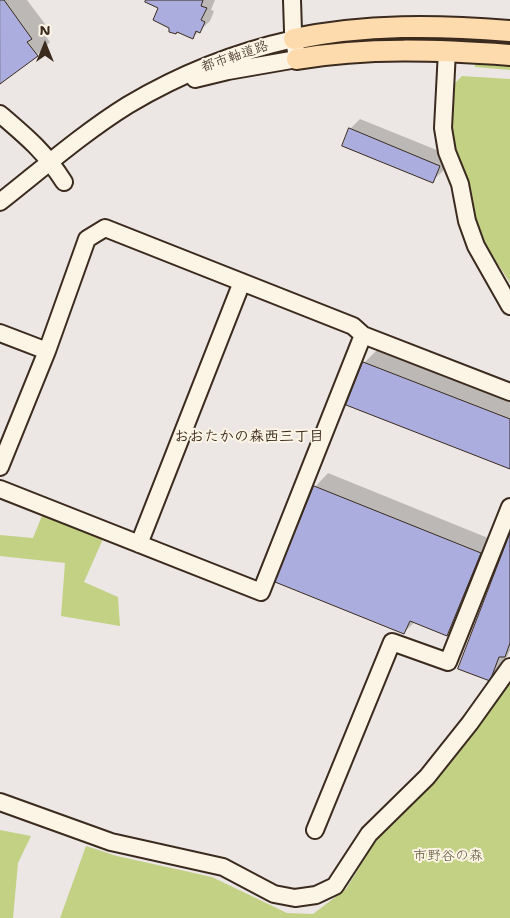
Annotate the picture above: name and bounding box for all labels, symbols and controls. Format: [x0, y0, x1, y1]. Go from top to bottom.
north arrow [20, 20, 70, 70]
text: N [39, 21, 51, 39]
street label: 都市軸道路 [199, 38, 271, 76]
district label: おおたかの森西三丁目 [174, 428, 324, 446]
park label: 市野谷の森 [413, 848, 483, 864]

